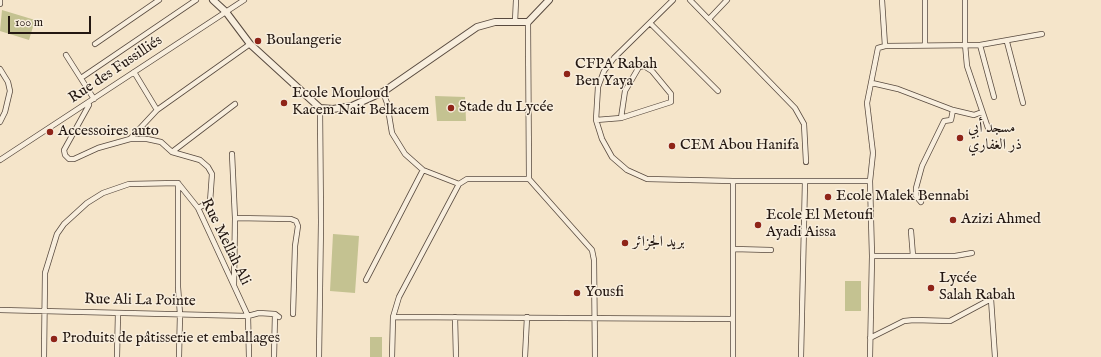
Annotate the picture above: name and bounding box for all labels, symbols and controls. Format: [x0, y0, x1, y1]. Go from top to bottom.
scale bar [10, 8, 93, 34]
text: 100 m [15, 15, 43, 30]
street label: Rue des Fussilliés [66, 32, 166, 108]
place label: Boulangerie [266, 32, 342, 50]
marker: Boulangerie [253, 36, 263, 46]
place label: CFPA Rabah Ben Yaya [575, 56, 657, 91]
marker: CFPA Rabah Ben Yaya [562, 69, 572, 79]
place label: Ecole Mouloud Kacem Nait Belkacem [292, 85, 429, 120]
marker: Ecole Mouloud Kacem Nait Belkacem [279, 98, 289, 108]
place label: Stade du Lycée [459, 99, 553, 117]
marker: Stade du Lycée [446, 103, 456, 113]
place label: مسجد أبي ذر الغفاري [968, 120, 1022, 155]
place label: Accessoires auto [58, 123, 159, 141]
marker: Accessoires auto [45, 127, 55, 137]
marker: مسجد أبي ذر الغفاري [955, 133, 965, 143]
place label: CEM Abou Hanifa [680, 137, 799, 155]
marker: CEM Abou Hanifa [667, 141, 677, 151]
place label: Ecole Malek Bennabi [836, 188, 969, 206]
marker: Ecole Malek Bennabi [823, 192, 833, 202]
street label: Rue Mellah Ali [196, 196, 254, 288]
place label: Ecole El Metoufi Ayadi Aissa [766, 207, 873, 242]
place label: Azizi Ahmed [961, 211, 1041, 229]
marker: Azizi Ahmed [948, 215, 958, 225]
marker: Ecole El Metoufi Ayadi Aissa [753, 220, 763, 230]
place label: بريد الجزائر [633, 234, 684, 252]
marker: بريد الجزائر [620, 238, 630, 248]
place label: Lycée Salah Rabah [939, 270, 1015, 305]
marker: Lycée Salah Rabah [926, 283, 936, 293]
place label: Yousfi [585, 284, 624, 302]
marker: Yousfi [572, 288, 582, 298]
street label: Rue Ali La Pointe [84, 291, 196, 311]
place label: Produits de pâtisserie et emballages [62, 330, 280, 348]
marker: Produits de pâtisserie et emballages [49, 334, 59, 344]

